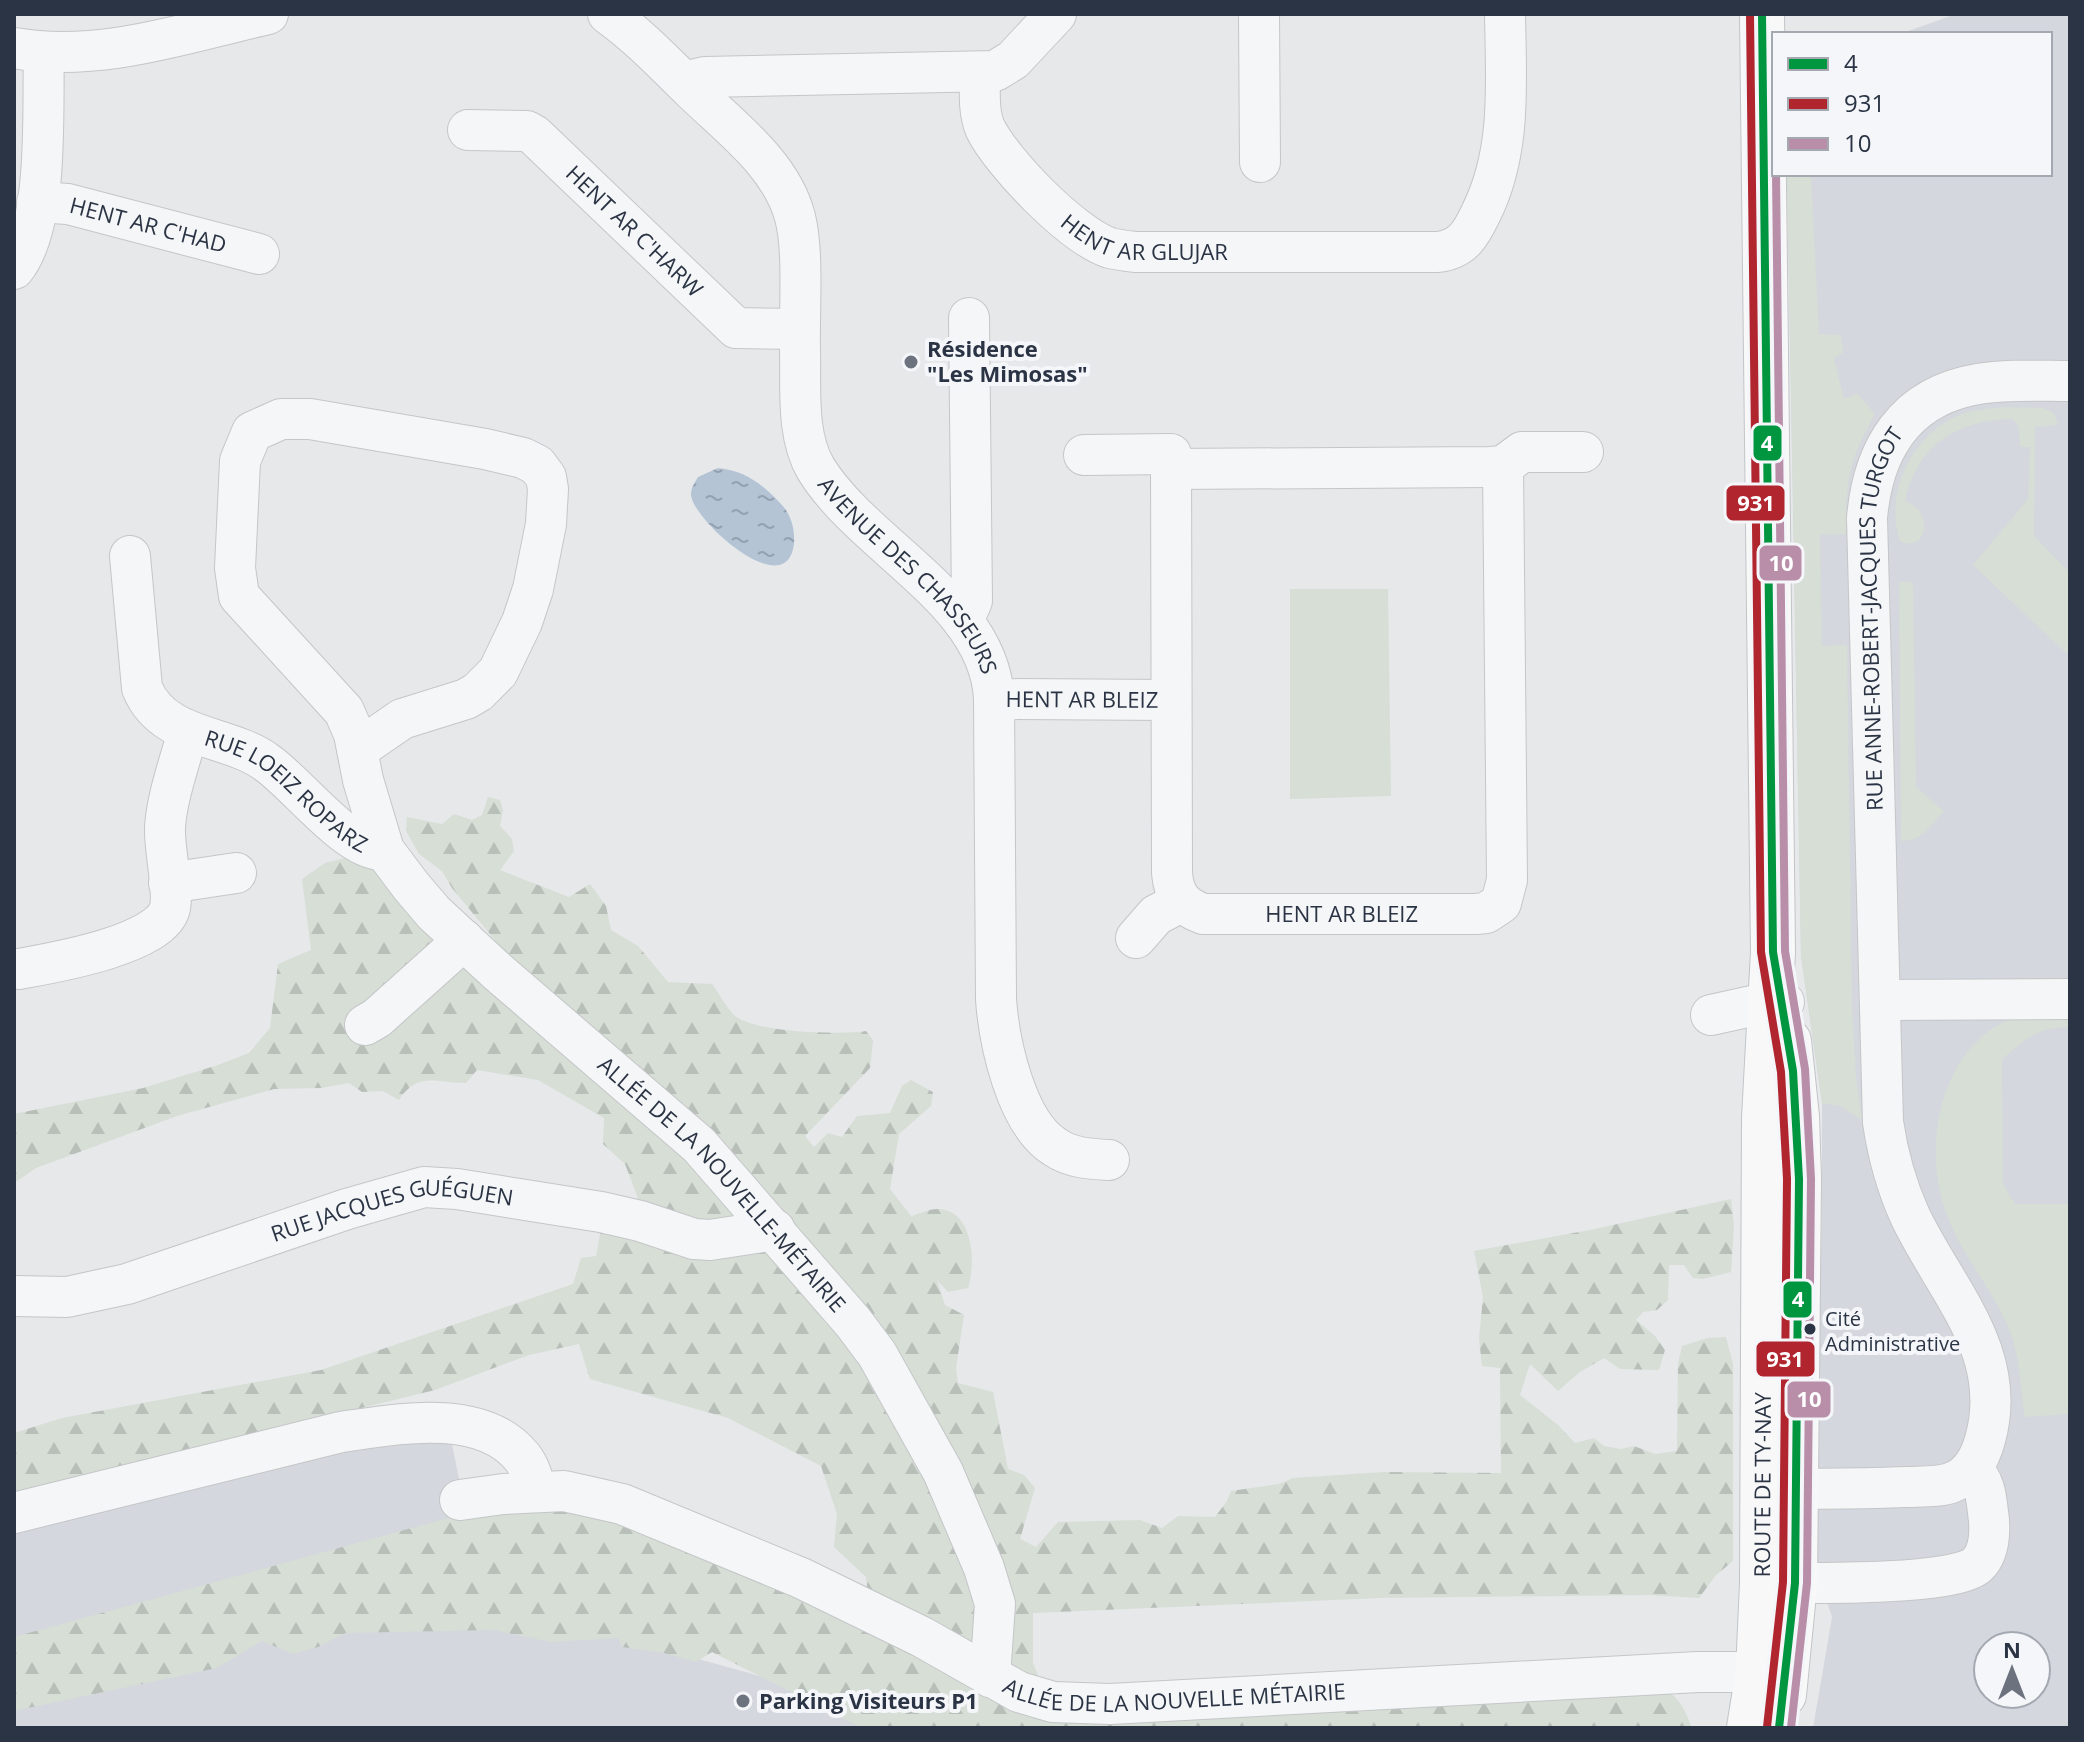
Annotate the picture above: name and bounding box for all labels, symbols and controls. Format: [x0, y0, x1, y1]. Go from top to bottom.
legend [1772, 32, 2052, 176]
text: 4 [1844, 46, 1858, 79]
text: 931 [1844, 86, 1885, 119]
text: 10 [1844, 126, 1871, 159]
street label: HENT AR C'HARW [560, 158, 710, 303]
street label: HENT AR C'HAD [67, 189, 230, 259]
street label: HENT AR GLUJAR [1055, 206, 1228, 266]
place label: Résidence "Les Mimosas" [927, 333, 1088, 388]
marker: Résidence "Les Mimosas" [902, 353, 920, 371]
street label: RUE ANNE-ROBERT-JACQUES TURGOT [1851, 420, 1909, 811]
line badge: 4 [1752, 424, 1783, 462]
text: 4 [1761, 427, 1774, 457]
street label: AVENUE DES CHASSEURS [812, 470, 1005, 677]
line badge: 931 [1725, 484, 1786, 522]
text: 931 [1737, 487, 1775, 517]
line badge: 10 [1758, 544, 1803, 582]
text: 10 [1768, 547, 1794, 577]
street label: HENT AR BLEIZ [1006, 683, 1158, 714]
street label: RUE LOEIZ ROPARZ [201, 722, 374, 859]
street label: HENT AR BLEIZ [1265, 898, 1418, 928]
street label: ALLÉE DE LA NOUVELLE-MÉTAIRIE [592, 1049, 853, 1318]
street label: RUE JACQUES GUÉGUEN [266, 1171, 516, 1248]
line badge: 4 [1782, 1280, 1813, 1319]
text: 4 [1792, 1283, 1805, 1313]
place label: Cité Administrative [1825, 1305, 1960, 1357]
marker: Cité Administrative [1802, 1321, 1818, 1337]
line badge: 931 [1755, 1340, 1816, 1378]
text: 931 [1766, 1343, 1804, 1373]
line badge: 10 [1786, 1380, 1832, 1419]
text: 10 [1796, 1383, 1822, 1413]
street label: ROUTE DE TY-NAY [1746, 1392, 1777, 1577]
north arrow [1972, 1630, 2052, 1710]
text: N [2003, 1634, 2021, 1664]
street label: ALLÉE DE LA NOUVELLE MÉTAIRIE [998, 1670, 1346, 1718]
place label: Parking Visiteurs P1 [759, 1685, 978, 1715]
marker: Parking Visiteurs P1 [734, 1692, 752, 1710]

